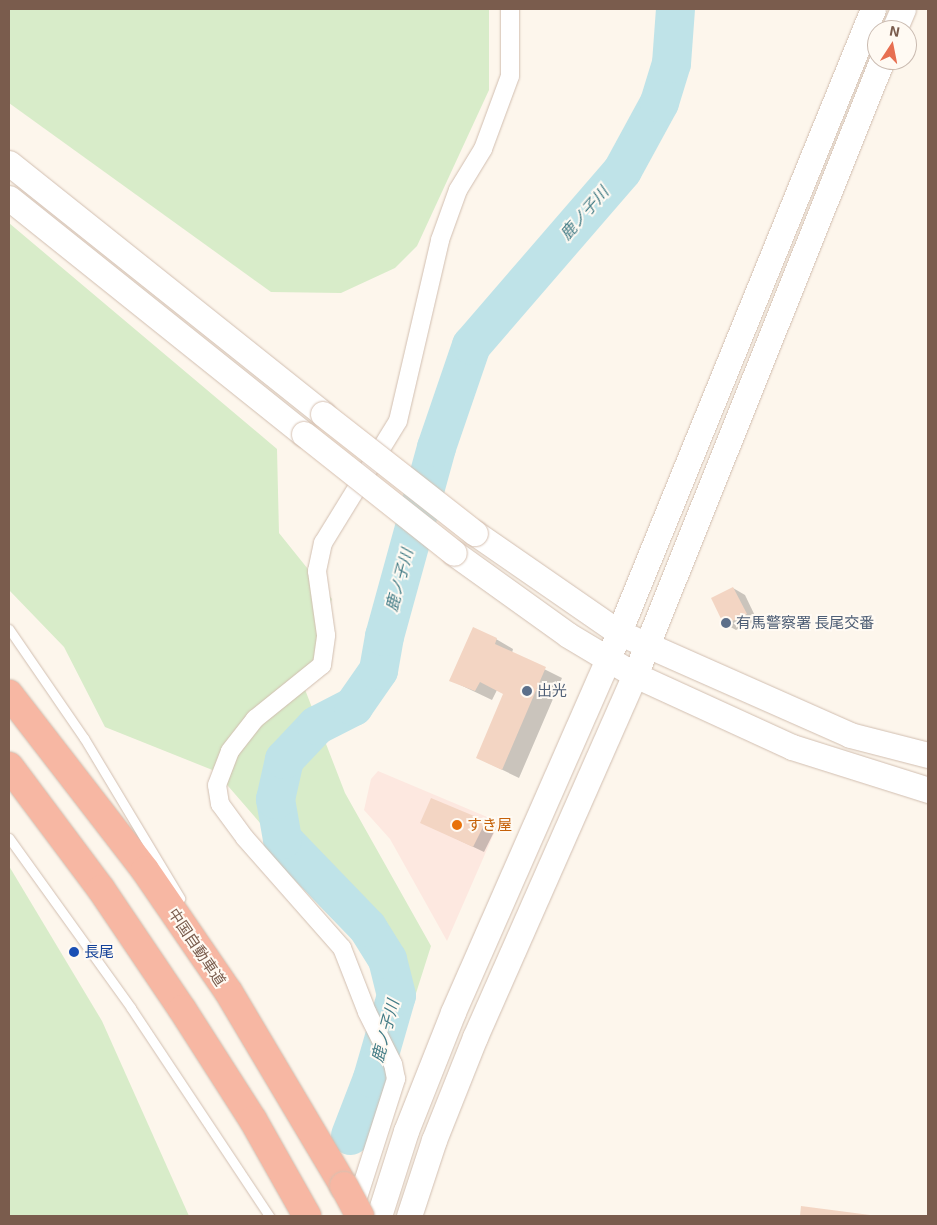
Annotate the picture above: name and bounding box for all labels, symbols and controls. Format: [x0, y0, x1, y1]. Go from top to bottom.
north arrow [867, 20, 917, 70]
text: N [888, 21, 901, 40]
water label: 鹿ノ子川 [556, 183, 612, 243]
water label: 鹿ノ子川 [381, 547, 417, 613]
place label: 有馬警察署 長尾交番 [736, 614, 874, 632]
marker: 有馬警察署 長尾交番 [720, 617, 732, 629]
place label: 出光 [537, 682, 567, 700]
marker: 出光 [521, 685, 533, 697]
place label: すき屋 [467, 816, 512, 834]
marker: すき屋 [451, 819, 463, 831]
street label: 中国自動車道 [164, 905, 230, 989]
place label: 長尾 [84, 943, 114, 961]
marker: 長尾 [68, 946, 80, 958]
water label: 鹿ノ子川 [367, 998, 403, 1064]

